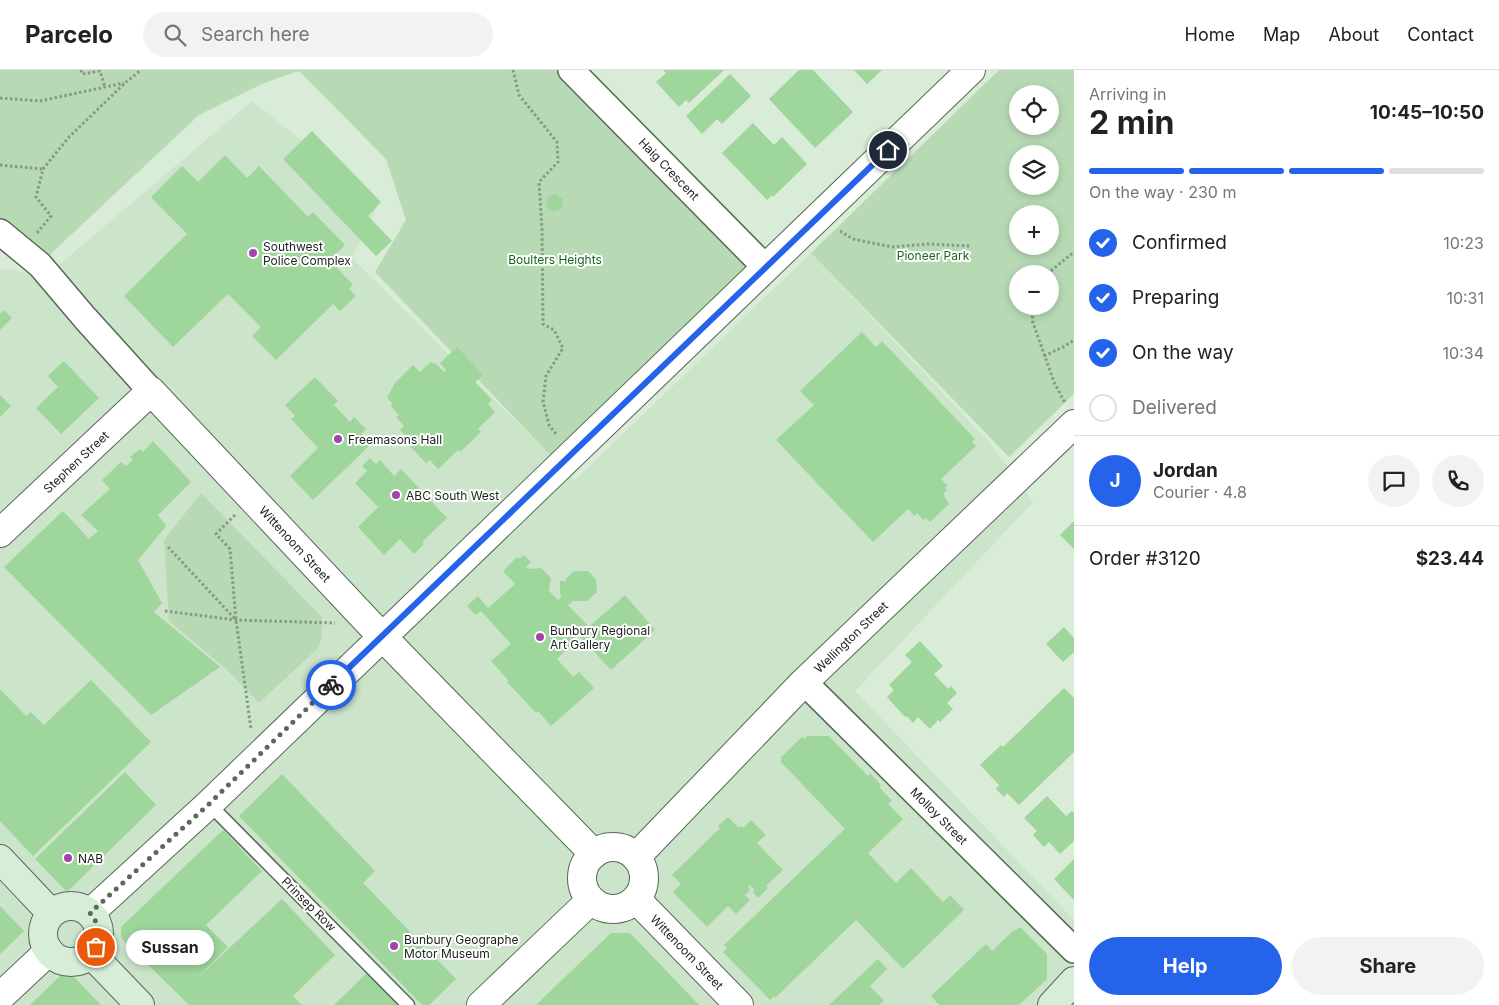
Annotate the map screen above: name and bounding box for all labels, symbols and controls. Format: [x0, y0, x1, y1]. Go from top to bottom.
search box [143, 12, 493, 57]
text: Parcelo [25, 20, 113, 49]
icon: search [161, 21, 189, 49]
text: Search here [201, 23, 310, 46]
text: Home [1185, 24, 1235, 45]
text: Map [1263, 24, 1300, 45]
text: About [1328, 24, 1379, 45]
text: Contact [1407, 24, 1474, 45]
text: Arriving in [1089, 84, 1166, 104]
map controls [1009, 85, 1059, 315]
button: locate [1009, 85, 1059, 135]
text: 10:45–10:50 [1370, 101, 1484, 124]
text: 2 min [1089, 103, 1175, 142]
pin [867, 129, 909, 171]
street label: Haig Crescent [636, 135, 702, 203]
icon: home [874, 136, 902, 164]
button: layers [1009, 145, 1059, 195]
text: On the way · 230 m [1089, 182, 1236, 202]
button: + [1009, 205, 1059, 255]
icon: check [1089, 229, 1117, 257]
text: Confirmed [1132, 231, 1227, 254]
text: 10:23 [1443, 233, 1484, 253]
place label: Southwest Police Complex [263, 239, 351, 268]
marker: Southwest Police Complex [247, 247, 259, 259]
park label: Pioneer Park [897, 248, 970, 263]
park label: Boulters Heights [508, 252, 602, 267]
button: − [1009, 265, 1059, 315]
icon: check [1089, 284, 1117, 312]
text: Preparing [1132, 286, 1219, 309]
text: 10:31 [1446, 288, 1484, 308]
icon: check [1089, 339, 1117, 367]
text: On the way [1132, 341, 1234, 364]
text: 10:34 [1443, 343, 1484, 363]
text: Delivered [1132, 396, 1217, 419]
street label: Stephen Street [40, 428, 112, 496]
place label: Freemasons Hall [348, 432, 442, 447]
marker: Freemasons Hall [332, 433, 344, 445]
button: chat [1368, 455, 1420, 507]
button: phone [1432, 455, 1484, 507]
text: Jordan [1153, 459, 1218, 482]
text: J [1109, 469, 1121, 492]
text: Courier · 4.8 [1153, 482, 1247, 502]
place label: ABC South West [406, 488, 499, 503]
marker: ABC South West [390, 489, 402, 501]
street label: Wittenoom Street [256, 503, 334, 585]
text: Order #3120 [1089, 547, 1201, 570]
text: $23.44 [1416, 547, 1484, 570]
street label: Wellington Street [811, 598, 891, 676]
place label: Bunbury Regional Art Gallery [550, 623, 650, 652]
marker: Bunbury Regional Art Gallery [534, 631, 546, 643]
courier [306, 660, 356, 710]
icon: bike [317, 671, 345, 699]
street label: Molloy Street [907, 784, 971, 848]
place label: NAB [78, 851, 103, 866]
marker: NAB [62, 852, 74, 864]
street label: Prinsep Row [279, 874, 339, 934]
street label: Wittenoom Street [647, 911, 727, 993]
pin [75, 926, 117, 968]
callout: Sussan [126, 930, 214, 964]
place label: Bunbury Geographe Motor Museum [404, 932, 519, 961]
icon: bag [82, 933, 110, 961]
text: Sussan [141, 937, 199, 957]
button: Help [1089, 937, 1282, 995]
button: Share [1292, 937, 1484, 995]
marker: Bunbury Geographe Motor Museum [388, 940, 400, 952]

